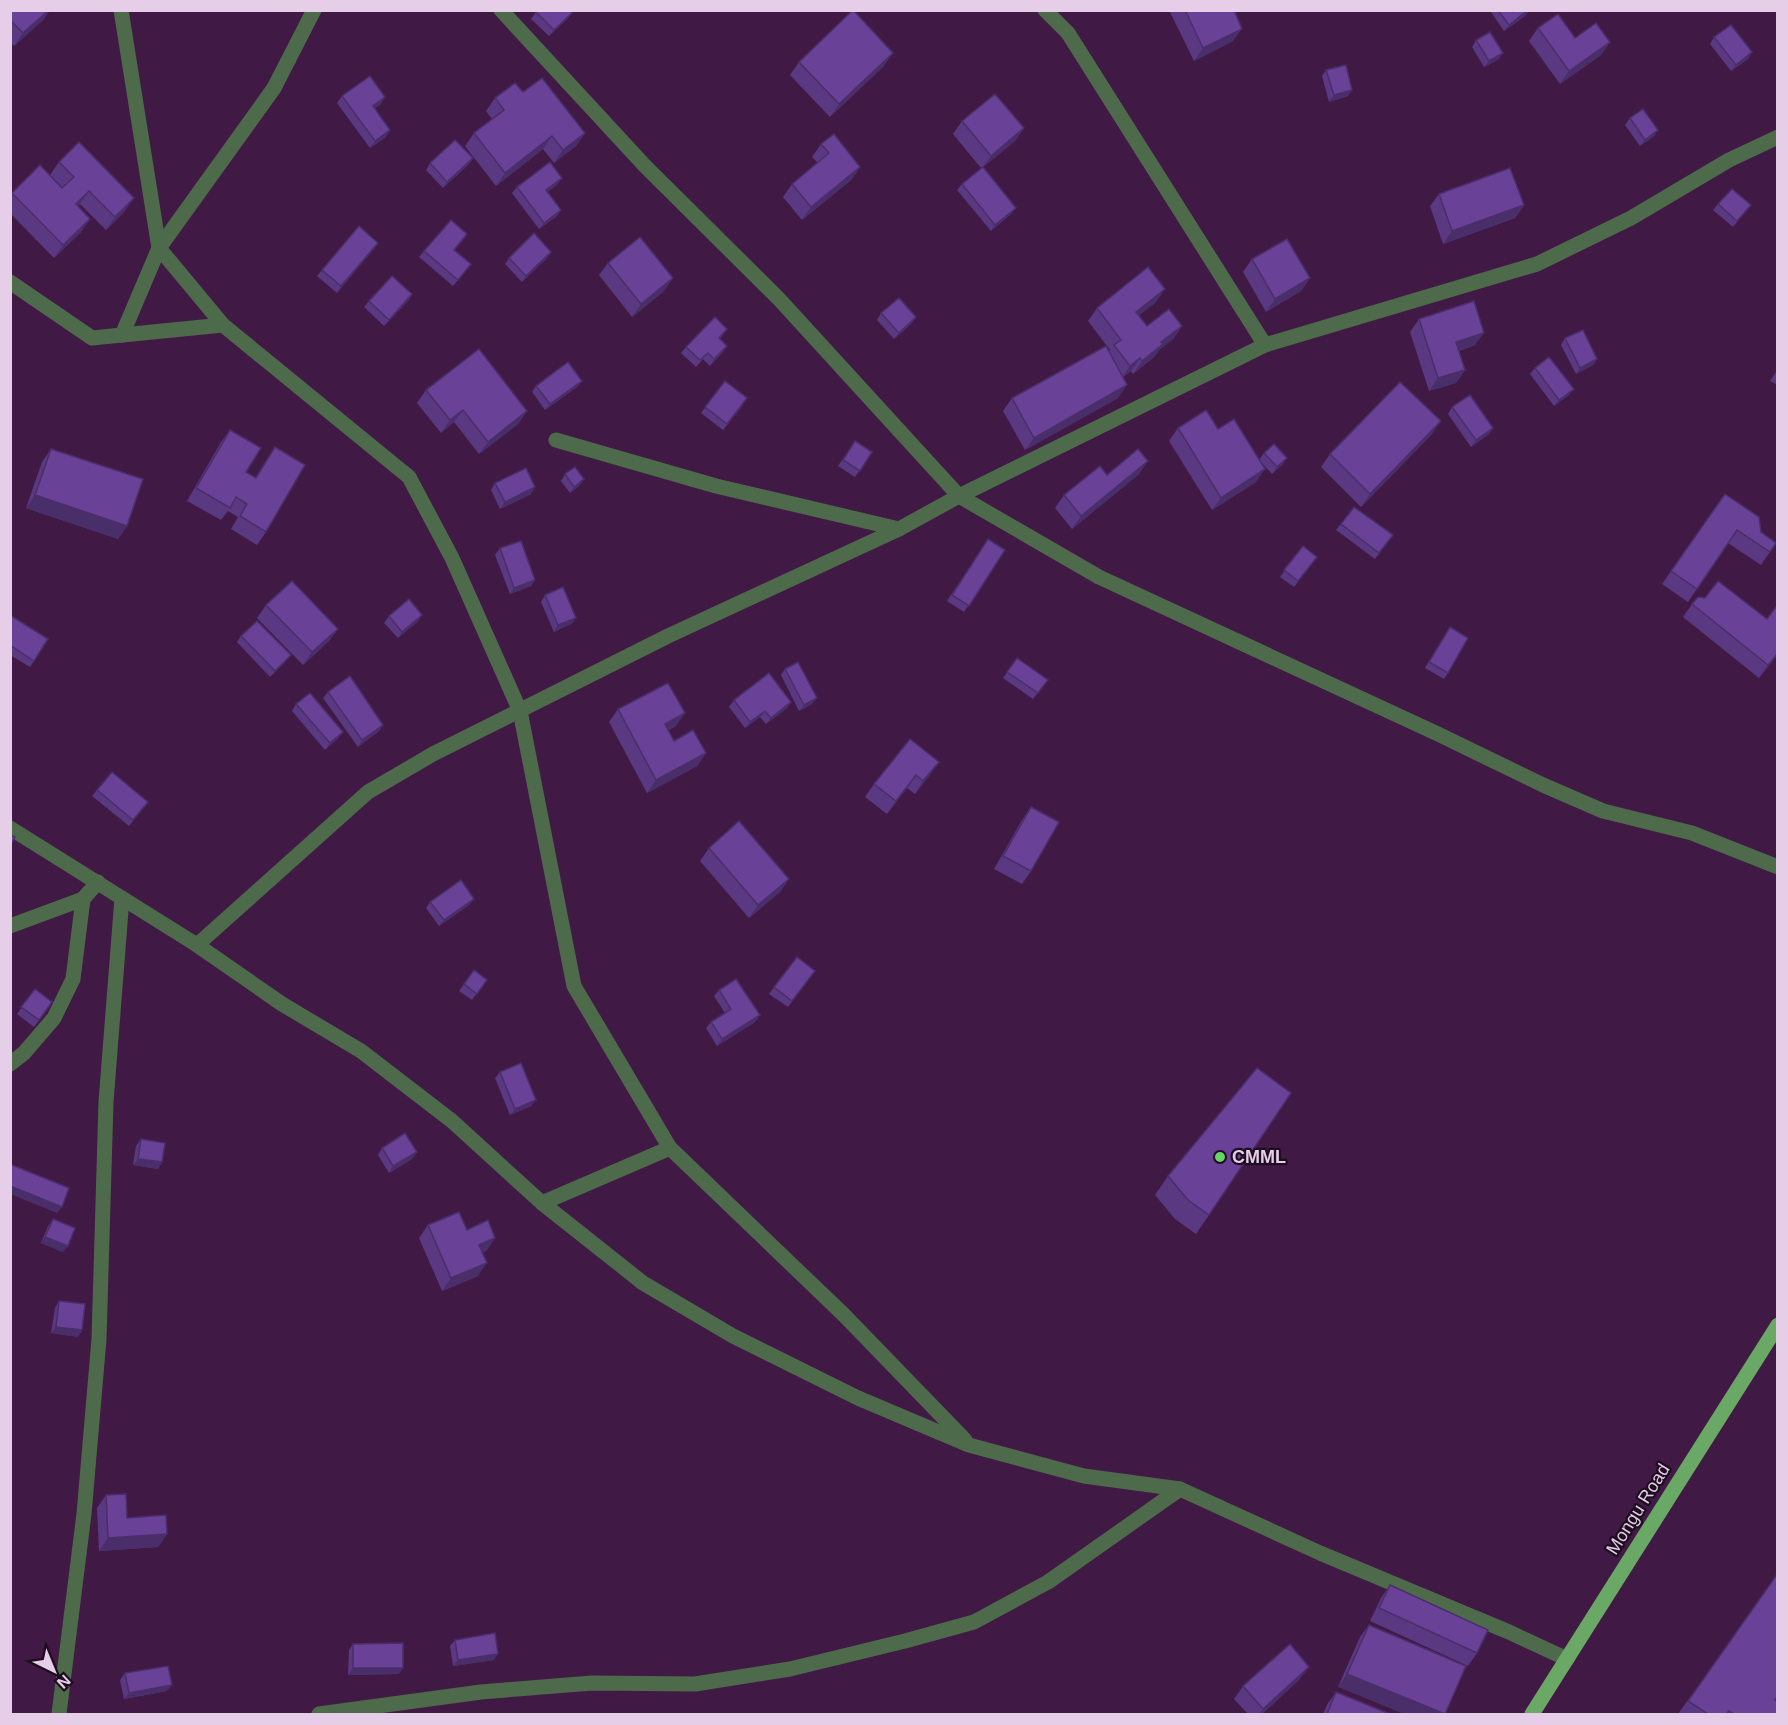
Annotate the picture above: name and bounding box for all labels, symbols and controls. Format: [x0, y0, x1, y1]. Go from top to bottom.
place label: CMML [1232, 1147, 1286, 1167]
marker: CMML [1213, 1150, 1227, 1164]
street label: Mongu Road [1602, 1460, 1674, 1558]
north arrow [24, 1641, 84, 1701]
text: N [54, 1671, 74, 1692]

